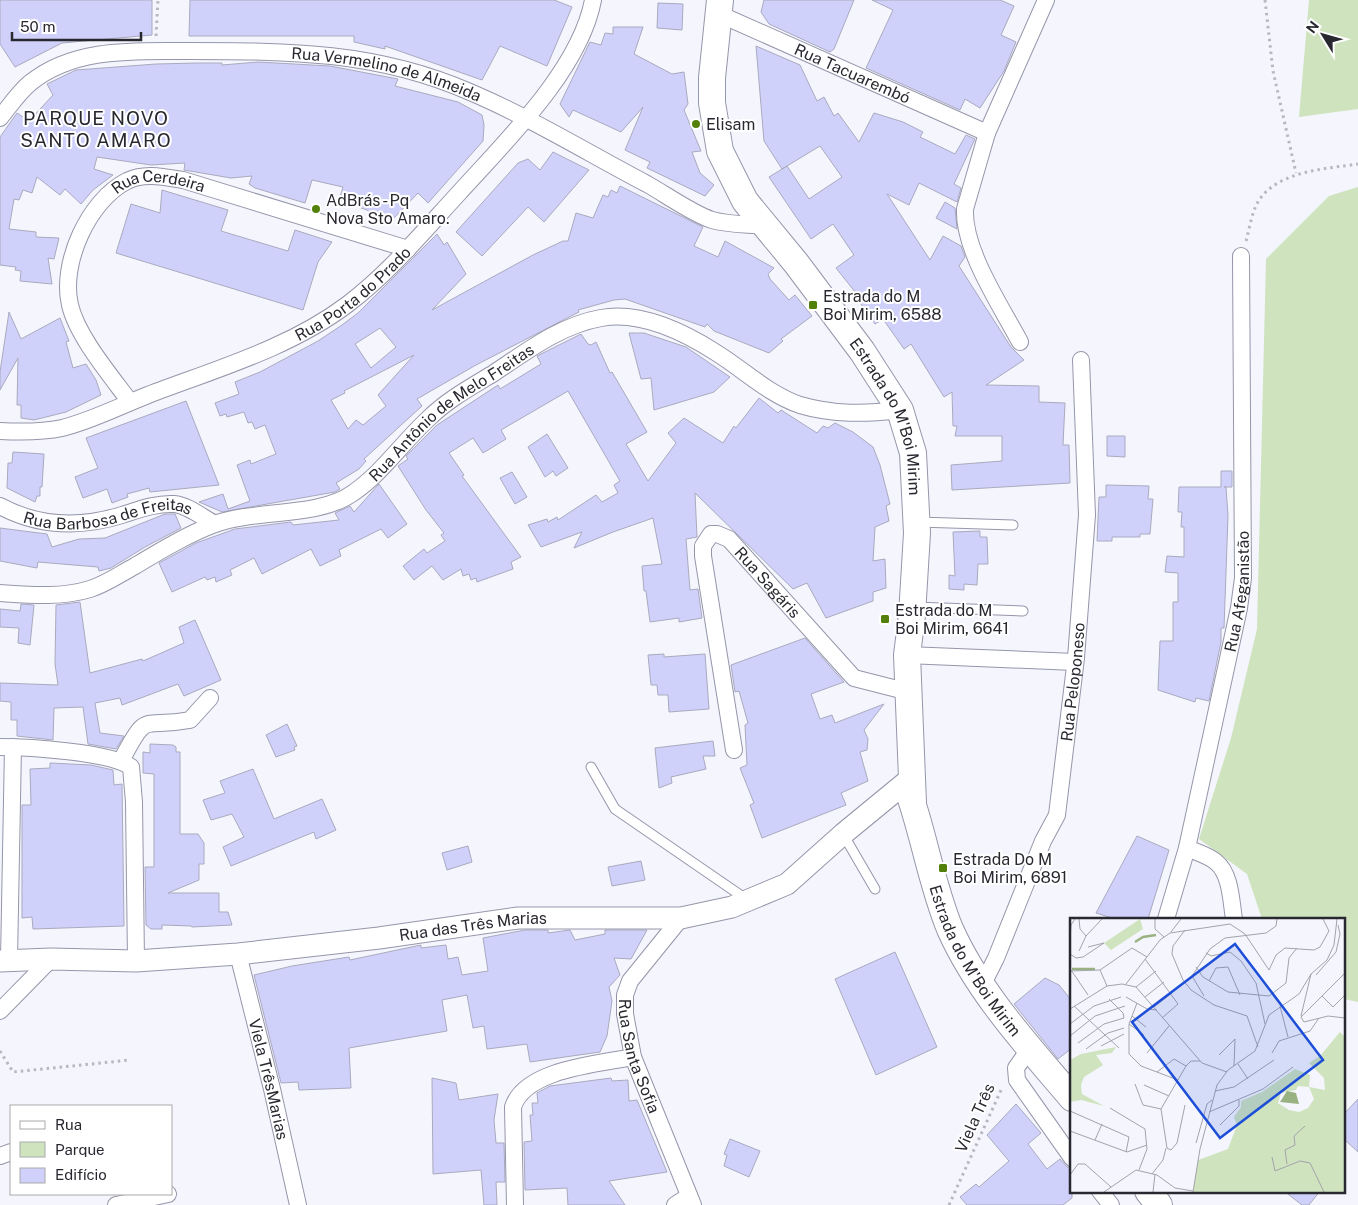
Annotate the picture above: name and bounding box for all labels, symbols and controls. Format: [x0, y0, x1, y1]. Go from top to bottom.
scale bar [12, 10, 141, 42]
north arrow [1298, 10, 1348, 60]
text: 50 m [20, 18, 55, 35]
text: N [1303, 18, 1322, 36]
street label: Rua Tacuarembó [792, 39, 913, 107]
street label: Rua Vermelino de Almeida [291, 43, 484, 105]
district label: PARQUE NOVO SANTO AMARO [20, 107, 172, 151]
place label: Elisam [706, 115, 755, 134]
marker: Elisam [690, 118, 702, 130]
street label: Rua Cerdeira [108, 166, 208, 198]
place label: AdBrás - Pq Nova Sto Amaro. [326, 191, 450, 228]
marker: AdBrás - Pq Nova Sto Amaro. [310, 203, 322, 215]
street label: Rua Porta do Prado [292, 242, 415, 345]
place label: Estrada do M Boi Mirim, 6588 [823, 287, 942, 324]
marker: Estrada do M Boi Mirim, 6588 [807, 299, 819, 311]
street label: Estrada do M'Boi Mirim [846, 334, 925, 496]
street label: Rua Antônio de Melo Freitas [365, 340, 537, 485]
street label: Rua Barbosa de Freitas [21, 494, 196, 533]
street label: Rua Afeganistão [1220, 531, 1253, 654]
street label: Rua Sagáris [731, 543, 805, 622]
place label: Estrada do M Boi Mirim, 6641 [895, 601, 1009, 638]
marker: Estrada do M Boi Mirim, 6641 [879, 613, 891, 625]
street label: Rua Peloponeso [1057, 622, 1088, 742]
place label: Estrada Do M Boi Mirim, 6891 [953, 850, 1067, 887]
marker: Estrada Do M Boi Mirim, 6891 [937, 862, 949, 874]
street label: Estrada do M'Boi Mirim [926, 883, 1025, 1040]
street label: Rua das Três Marias [398, 908, 547, 945]
inset map [1070, 918, 1346, 1192]
street label: Rua Santa Sofia [615, 999, 664, 1116]
street label: Viela TrêsMarias [245, 1017, 293, 1141]
street label: Viela Três [951, 1081, 999, 1155]
legend [10, 1105, 172, 1195]
text: Rua [55, 1116, 82, 1133]
text: Parque [55, 1141, 105, 1158]
text: Edifício [55, 1166, 107, 1183]

